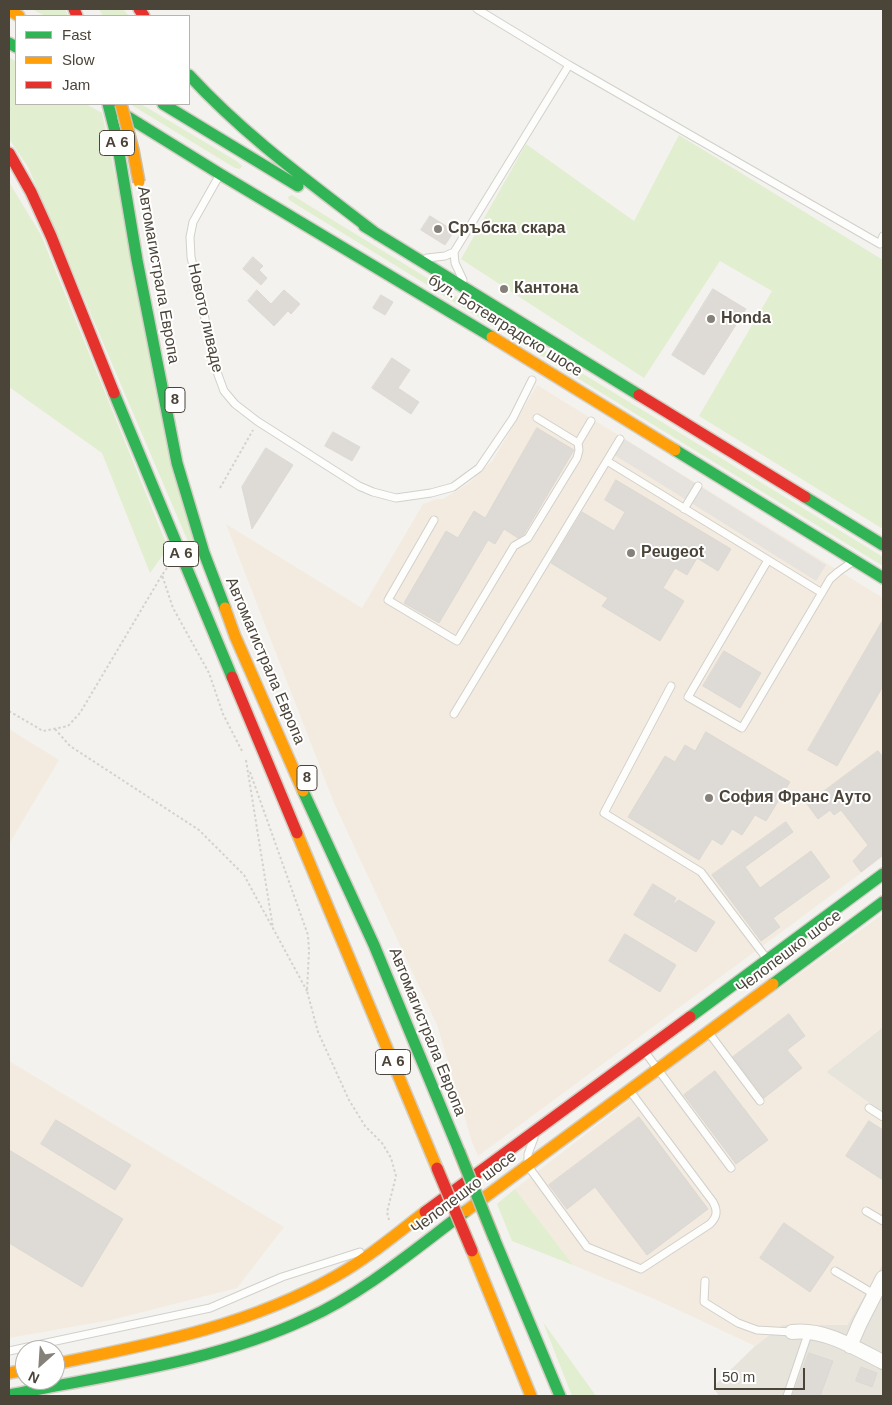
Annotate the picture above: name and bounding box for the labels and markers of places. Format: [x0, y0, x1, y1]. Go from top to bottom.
place label: Сръбска скара [448, 219, 565, 239]
marker: Сръбска скара [432, 223, 444, 235]
place label: Кантона [514, 279, 578, 299]
marker: Кантона [498, 283, 510, 295]
place label: Honda [721, 309, 771, 329]
marker: Honda [705, 313, 717, 325]
place label: Peugeot [641, 543, 704, 563]
marker: Peugeot [625, 547, 637, 559]
place label: София Франс Ауто [719, 788, 871, 808]
marker: София Франс Ауто [703, 792, 715, 804]

